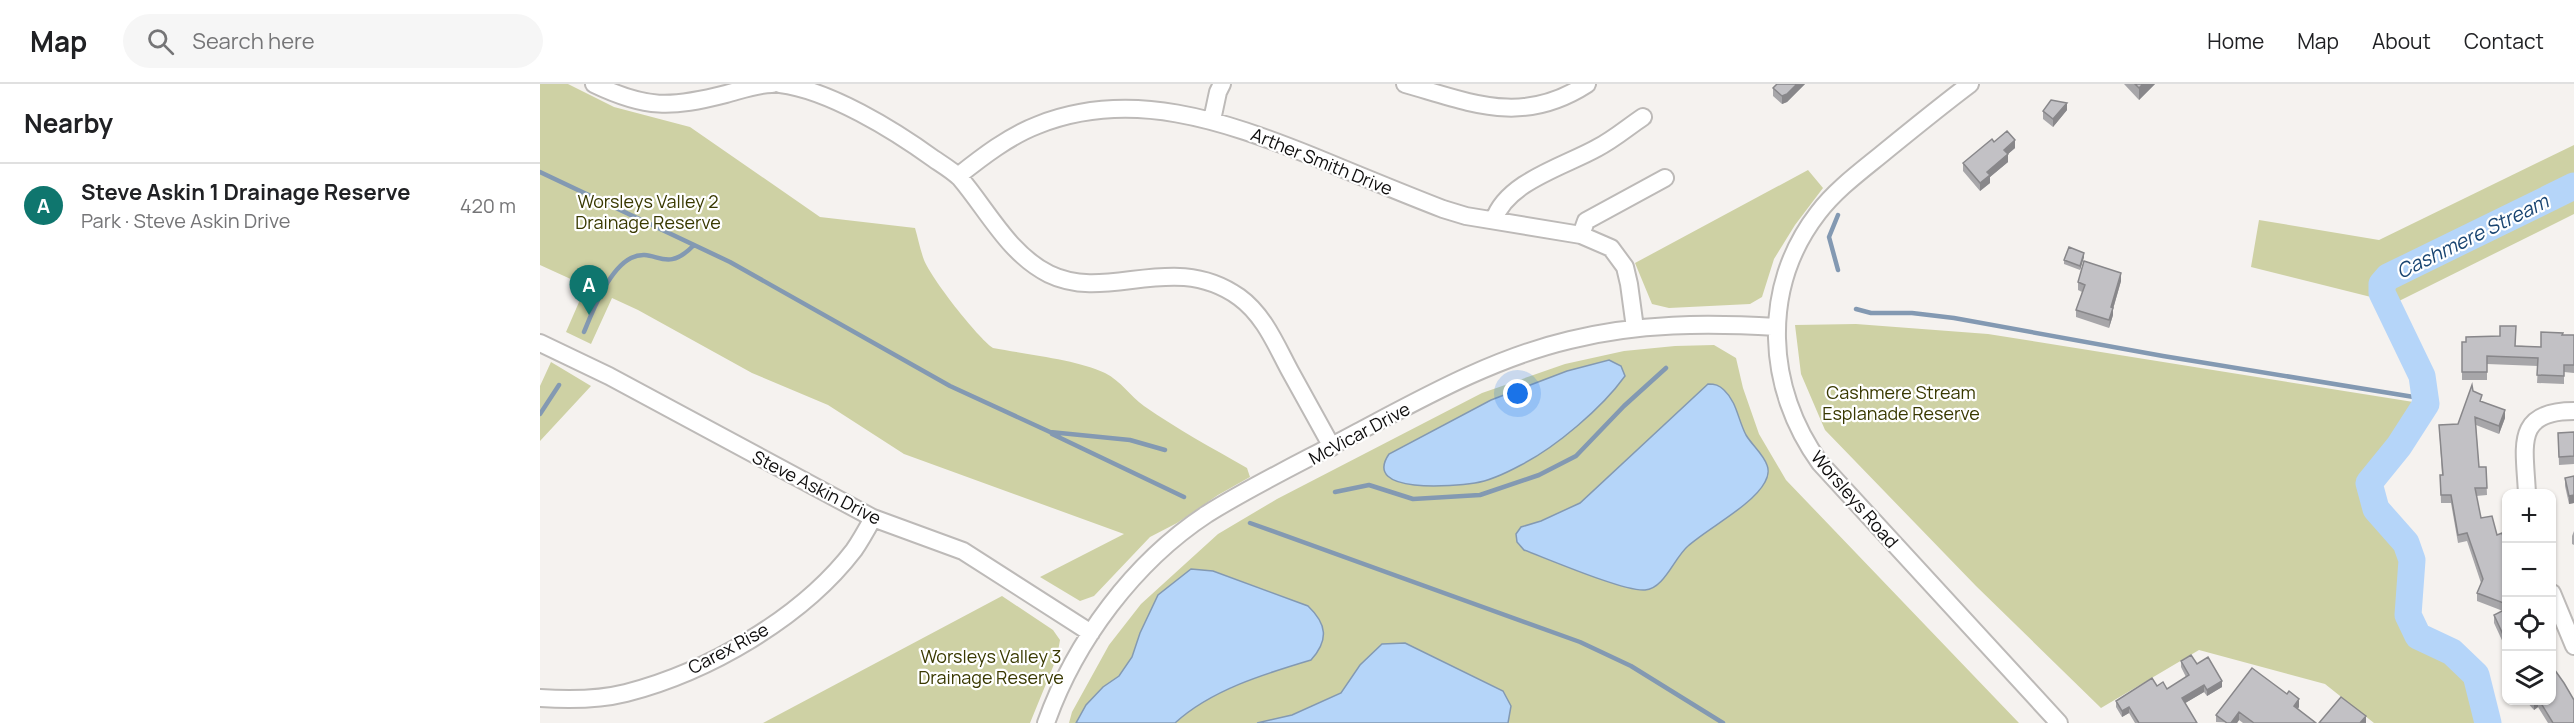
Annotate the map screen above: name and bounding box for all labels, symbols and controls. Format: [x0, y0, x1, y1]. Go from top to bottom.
search box [123, 14, 543, 68]
text: Map [30, 22, 87, 60]
icon: search [144, 25, 177, 58]
text: Search here [192, 26, 315, 56]
text: Home [2207, 27, 2264, 55]
text: Map [2297, 27, 2339, 55]
text: About [2372, 27, 2431, 55]
text: Contact [2464, 27, 2544, 55]
text: Nearby [24, 105, 113, 141]
street label: Arther Smith Drive [1248, 122, 1396, 200]
text: Steve Askin 1 Drainage Reserve [81, 177, 410, 207]
water label: Cashmere Stream [2391, 187, 2554, 285]
park label: Worsleys Valley 2 Drainage Reserve [575, 189, 721, 234]
text: A [37, 192, 50, 219]
text: 420 m [460, 192, 516, 219]
text: Park · Steve Askin Drive [81, 207, 290, 234]
pin: A [569, 266, 608, 315]
your location [1503, 379, 1532, 408]
park label: Cashmere Stream Esplanade Reserve [1822, 380, 1980, 425]
street label: McVicar Drive [1304, 396, 1414, 470]
street label: Steve Askin Drive [749, 444, 885, 530]
street label: Worsleys Road [1806, 445, 1904, 553]
map controls [2502, 489, 2556, 705]
button: + [2502, 489, 2556, 543]
button: − [2502, 543, 2556, 597]
button: locate [2502, 597, 2556, 651]
street label: Carex Rise [684, 617, 772, 679]
park label: Worsleys Valley 3 Drainage Reserve [918, 644, 1064, 689]
button: layers [2502, 651, 2556, 705]

